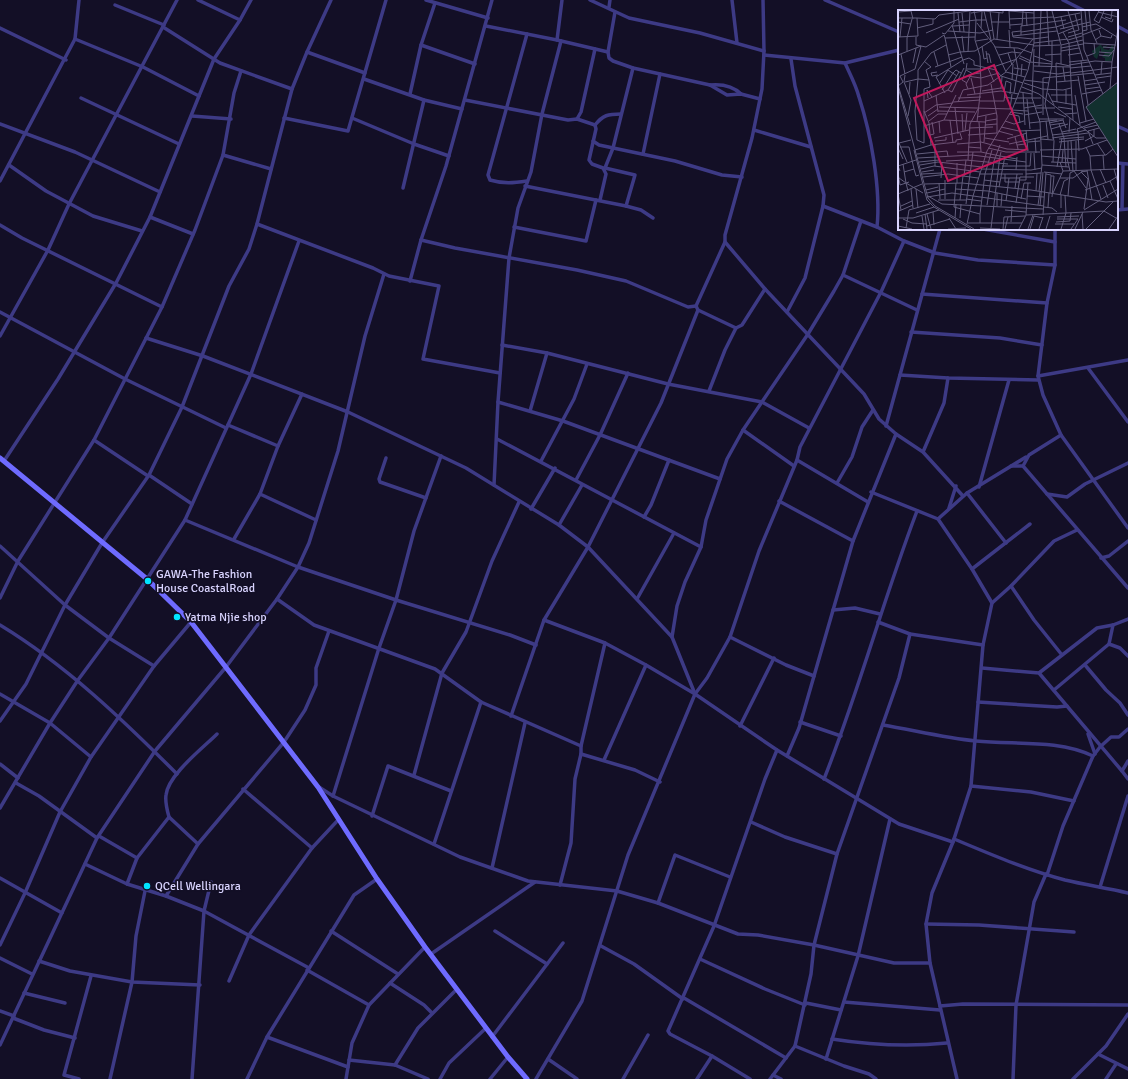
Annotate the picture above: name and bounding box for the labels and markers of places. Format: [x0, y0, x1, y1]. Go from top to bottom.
place label: GAWA-The Fashion House CoastalRoad [156, 567, 255, 596]
marker: GAWA-The Fashion House CoastalRoad [143, 576, 153, 586]
place label: Yatma Njie shop [185, 610, 267, 625]
marker: Yatma Njie shop [172, 612, 182, 622]
place label: QCell Wellingara [155, 879, 241, 894]
marker: QCell Wellingara [142, 881, 152, 891]

